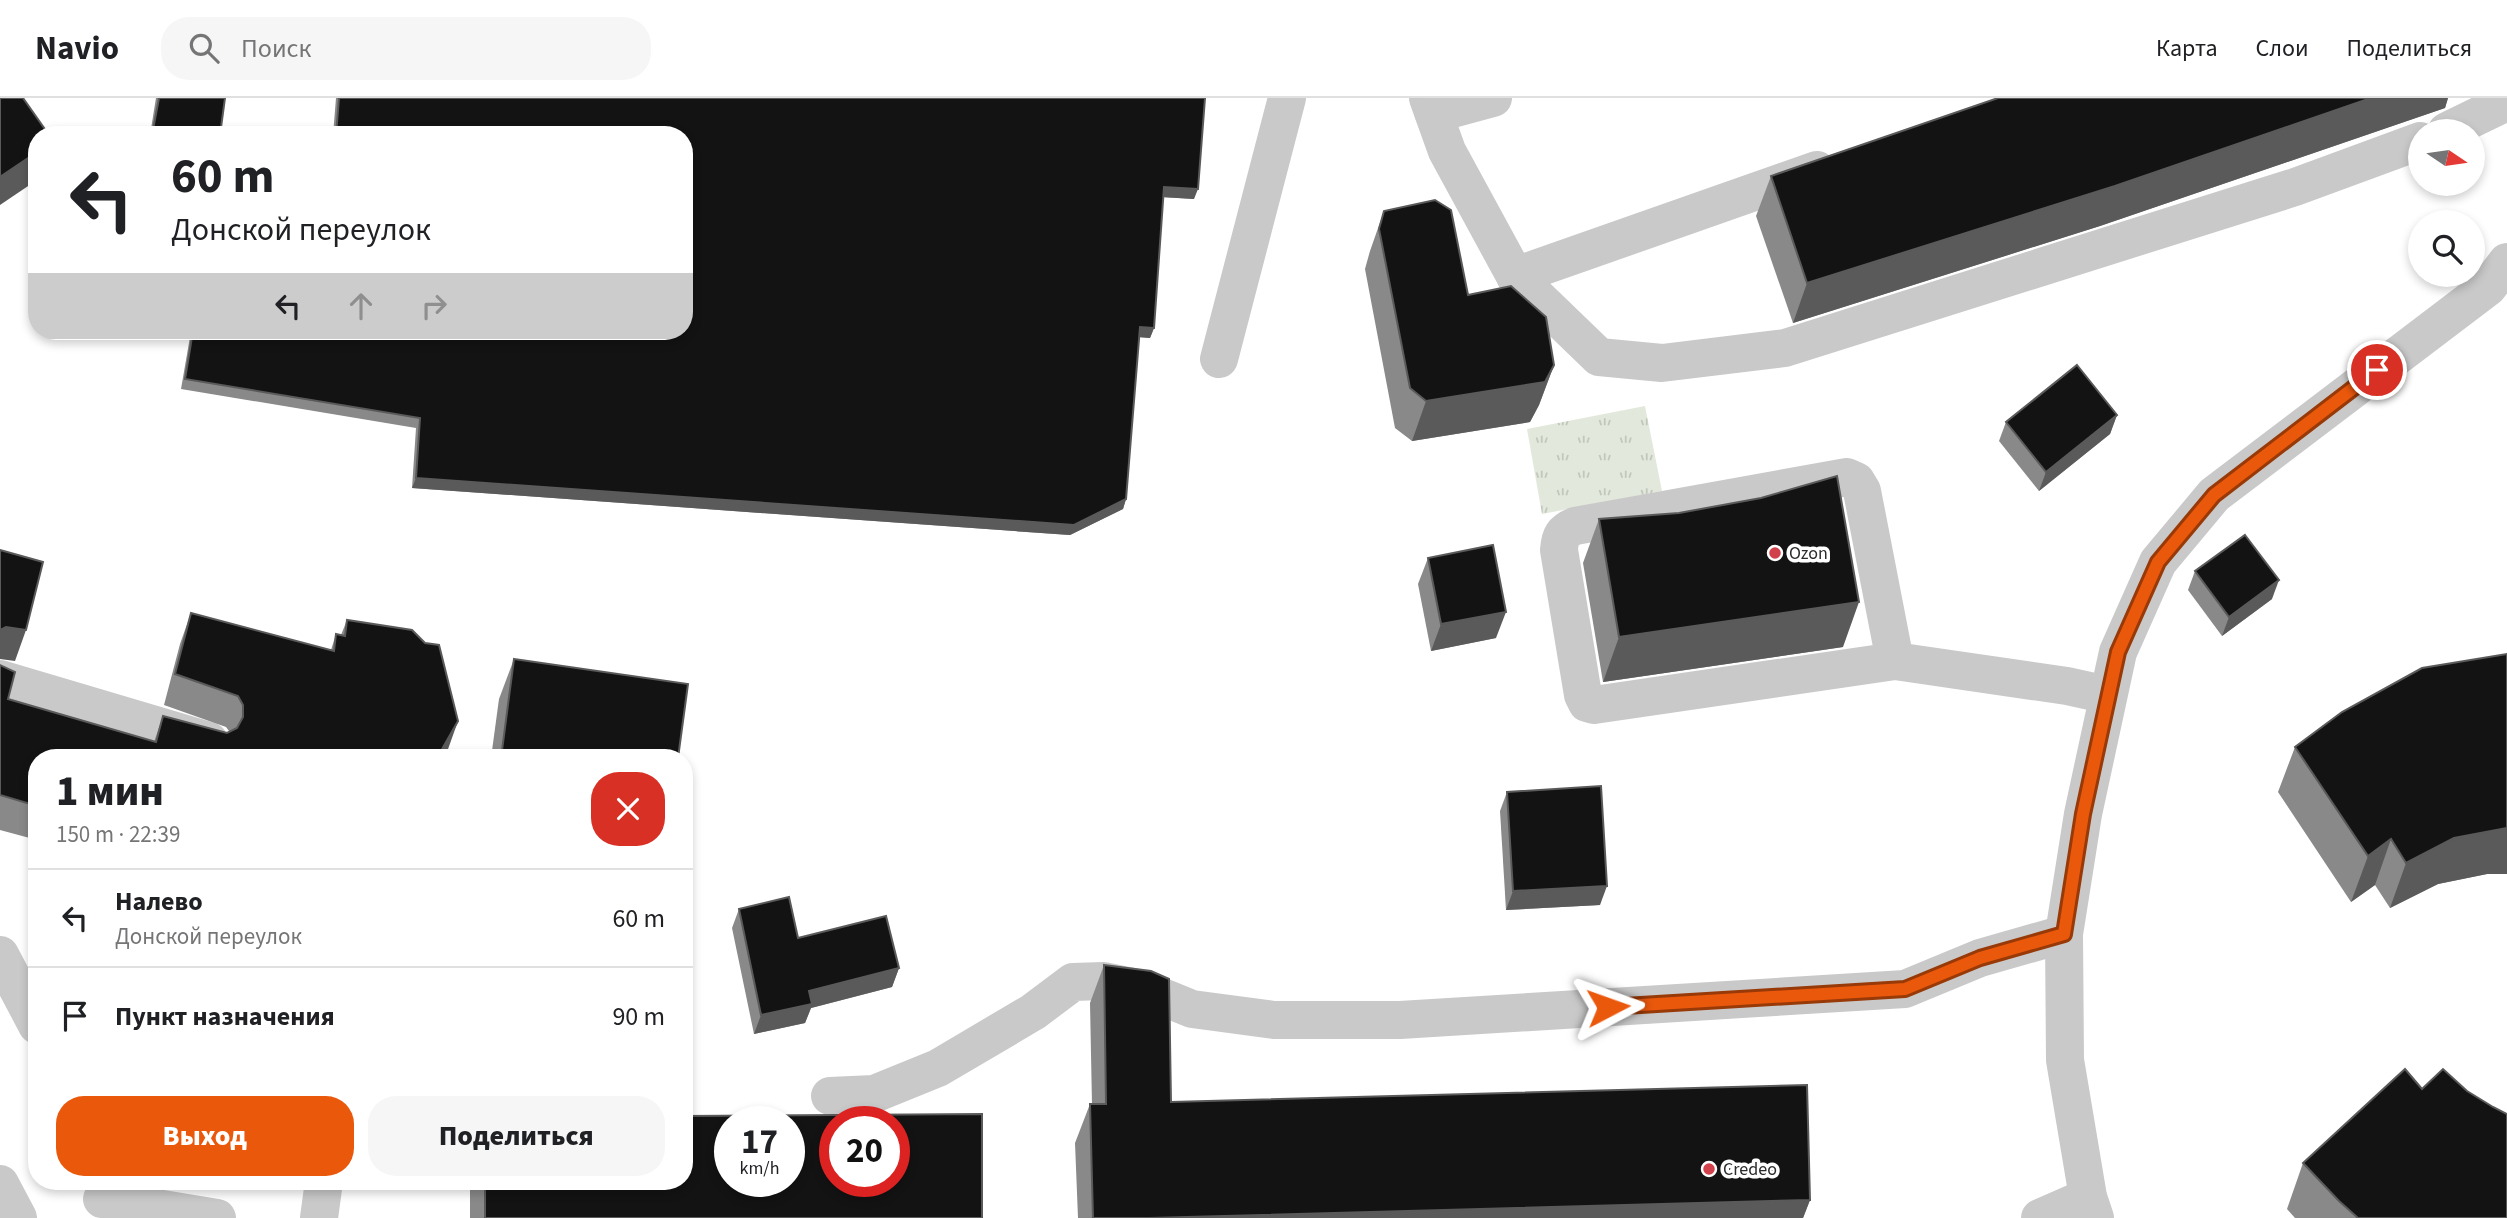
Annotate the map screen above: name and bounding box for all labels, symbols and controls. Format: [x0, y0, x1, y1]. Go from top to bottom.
search box [161, 17, 651, 80]
text: Navio [35, 25, 119, 72]
icon: search [185, 29, 223, 67]
text: Поиск [241, 30, 311, 67]
text: Карта [2156, 31, 2218, 66]
text: Слои [2256, 31, 2309, 66]
text: Поделиться [2347, 31, 2472, 66]
north arrow [2408, 119, 2485, 196]
map controls [2408, 119, 2485, 287]
text: 60 m [171, 142, 275, 212]
icon: left [56, 154, 147, 245]
text: Донской переулок [171, 207, 431, 253]
button: search [2408, 210, 2485, 287]
icon: left [269, 287, 307, 325]
icon: ahead [342, 287, 380, 325]
icon: right [415, 287, 453, 325]
pin [2347, 340, 2407, 400]
icon: arrive [2358, 351, 2396, 389]
place label: Ozon [1789, 541, 1828, 566]
marker: Ozon [1767, 545, 1783, 561]
text: 1 мин [56, 762, 164, 822]
button: close [591, 772, 665, 846]
text: 150 m · 22:39 [56, 818, 180, 851]
text: Налево [115, 883, 203, 920]
icon: left [56, 899, 94, 937]
text: 60 m [612, 900, 665, 937]
text: Донской переулок [115, 920, 302, 953]
position arrow [1571, 970, 1645, 1044]
icon: arrive [56, 997, 94, 1035]
text: Пункт назначения [115, 998, 335, 1035]
text: 90 m [612, 998, 665, 1035]
button: Выход [56, 1096, 354, 1176]
button: Поделиться [368, 1096, 665, 1176]
speed limit sign: 20 [819, 1106, 910, 1197]
text: 17 [741, 1117, 778, 1167]
text: km/h [740, 1156, 779, 1181]
place label: Credeo [1723, 1157, 1777, 1182]
marker: Credeo [1701, 1161, 1717, 1177]

